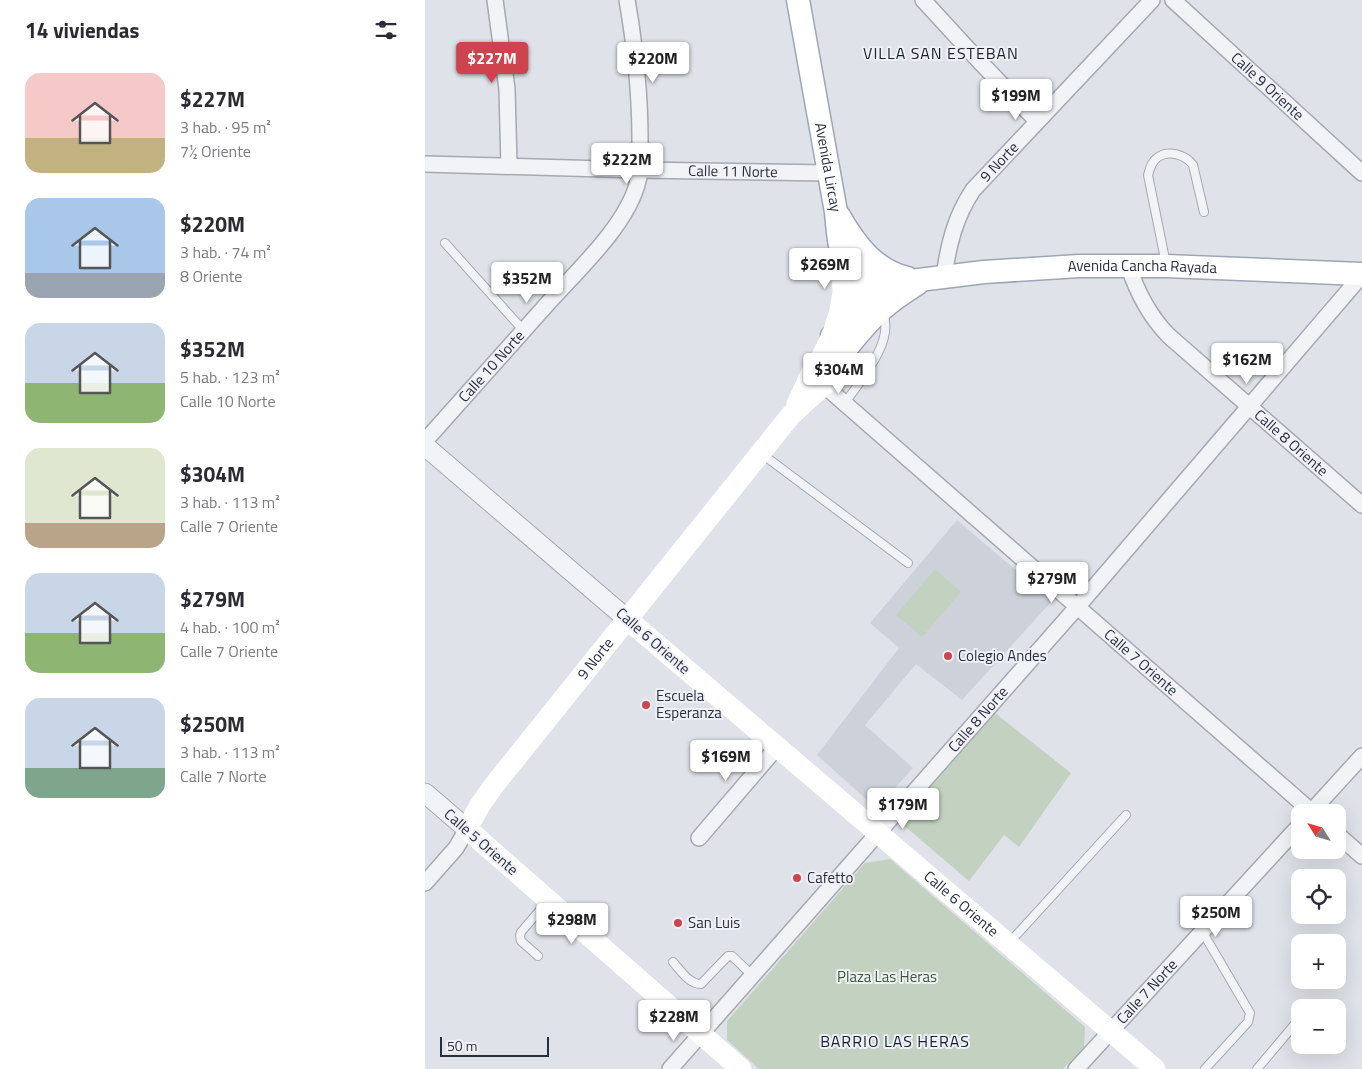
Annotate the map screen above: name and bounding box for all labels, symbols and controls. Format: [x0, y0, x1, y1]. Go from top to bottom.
text: 14 viviendas [25, 14, 139, 46]
icon: filters [372, 16, 400, 44]
district label: VILLA SAN ESTEBAN [863, 41, 1019, 65]
pin: $227M [457, 42, 527, 84]
pin: $220M [618, 42, 688, 84]
text: $227M [467, 46, 517, 70]
text: $220M [628, 46, 678, 70]
street label: Calle 9 Oriente [1226, 46, 1309, 126]
pin: $199M [981, 78, 1051, 121]
text: $227M [180, 83, 245, 115]
text: $199M [991, 83, 1041, 107]
icon: home [65, 93, 125, 153]
text: 3 hab. · 95 m² [180, 115, 271, 139]
street label: Avenida Lircay [809, 121, 848, 214]
street label: 9 Norte [974, 136, 1024, 187]
text: 7½ Oriente [180, 139, 251, 163]
pin: $222M [592, 142, 662, 185]
text: $222M [602, 147, 652, 171]
street label: Calle 11 Norte [688, 159, 778, 183]
text: $220M [180, 208, 245, 240]
icon: home [65, 218, 125, 278]
text: 3 hab. · 74 m² [180, 240, 271, 264]
pin: $269M [790, 248, 860, 290]
text: $269M [800, 252, 850, 276]
street label: Avenida Cancha Rayada [1067, 254, 1218, 279]
pin: $352M [492, 262, 562, 304]
text: 8 Oriente [180, 264, 242, 288]
text: $352M [502, 266, 552, 290]
street label: Calle 10 Norte [453, 325, 530, 407]
text: $352M [180, 333, 245, 365]
pin: $162M [1212, 342, 1282, 385]
icon: home [65, 343, 125, 403]
text: $162M [1222, 347, 1272, 371]
pin: $304M [804, 352, 874, 395]
text: $304M [814, 357, 864, 381]
text: 5 hab. · 123 m² [180, 365, 280, 389]
text: Calle 10 Norte [180, 389, 276, 413]
street label: Calle 8 Oriente [1249, 404, 1334, 482]
text: $304M [180, 458, 245, 490]
icon: home [65, 468, 125, 528]
text: 3 hab. · 113 m² [180, 490, 280, 514]
text: Calle 7 Oriente [180, 514, 278, 538]
pin: $279M [1017, 562, 1087, 604]
text: $279M [1027, 566, 1077, 590]
text: $279M [180, 583, 245, 615]
icon: home [65, 593, 125, 653]
street label: Calle 6 Oriente [611, 602, 696, 679]
text: 4 hab. · 100 m² [180, 615, 280, 639]
street label: Calle 7 Oriente [1099, 623, 1183, 701]
street label: 9 Norte [571, 633, 619, 684]
text: Calle 7 Oriente [180, 639, 278, 663]
place label: Colegio Andes [958, 644, 1047, 667]
marker: Colegio Andes [942, 650, 954, 662]
street label: Calle 8 Norte [942, 681, 1013, 757]
place label: Escuela Esperanza [656, 684, 722, 724]
marker: Escuela Esperanza [640, 699, 652, 711]
text: $250M [180, 708, 245, 740]
icon: home [65, 718, 125, 778]
text: 3 hab. · 113 m² [180, 740, 280, 764]
pin: $169M [691, 740, 761, 782]
text: $169M [701, 744, 751, 768]
text: Calle 7 Norte [180, 764, 267, 788]
pin: $179M [868, 788, 938, 830]
text: $179M [878, 792, 928, 816]
street label: Calle 5 Oriente [439, 803, 524, 880]
north arrow [1291, 804, 1346, 859]
map controls [1291, 804, 1346, 1054]
street label: Calle 6 Oriente [919, 865, 1004, 942]
place label: Cafetto [807, 866, 854, 889]
button: locate [1291, 869, 1346, 924]
marker: Cafetto [791, 872, 803, 884]
pin: $250M [1181, 896, 1251, 938]
text: $250M [1191, 900, 1241, 924]
pin: $298M [537, 902, 607, 945]
text: $298M [547, 907, 597, 931]
place label: San Luis [688, 911, 740, 934]
marker: San Luis [672, 917, 684, 929]
button: + [1291, 934, 1346, 989]
street label: Calle 7 Norte [1111, 954, 1183, 1029]
park label: Plaza Las Heras [837, 965, 937, 988]
button: − [1291, 999, 1346, 1054]
pin: $228M [639, 1000, 709, 1042]
text: $228M [649, 1004, 699, 1028]
district label: BARRIO LAS HERAS [820, 1029, 970, 1053]
scale bar [440, 1034, 549, 1057]
text: 50 m [447, 1035, 477, 1056]

